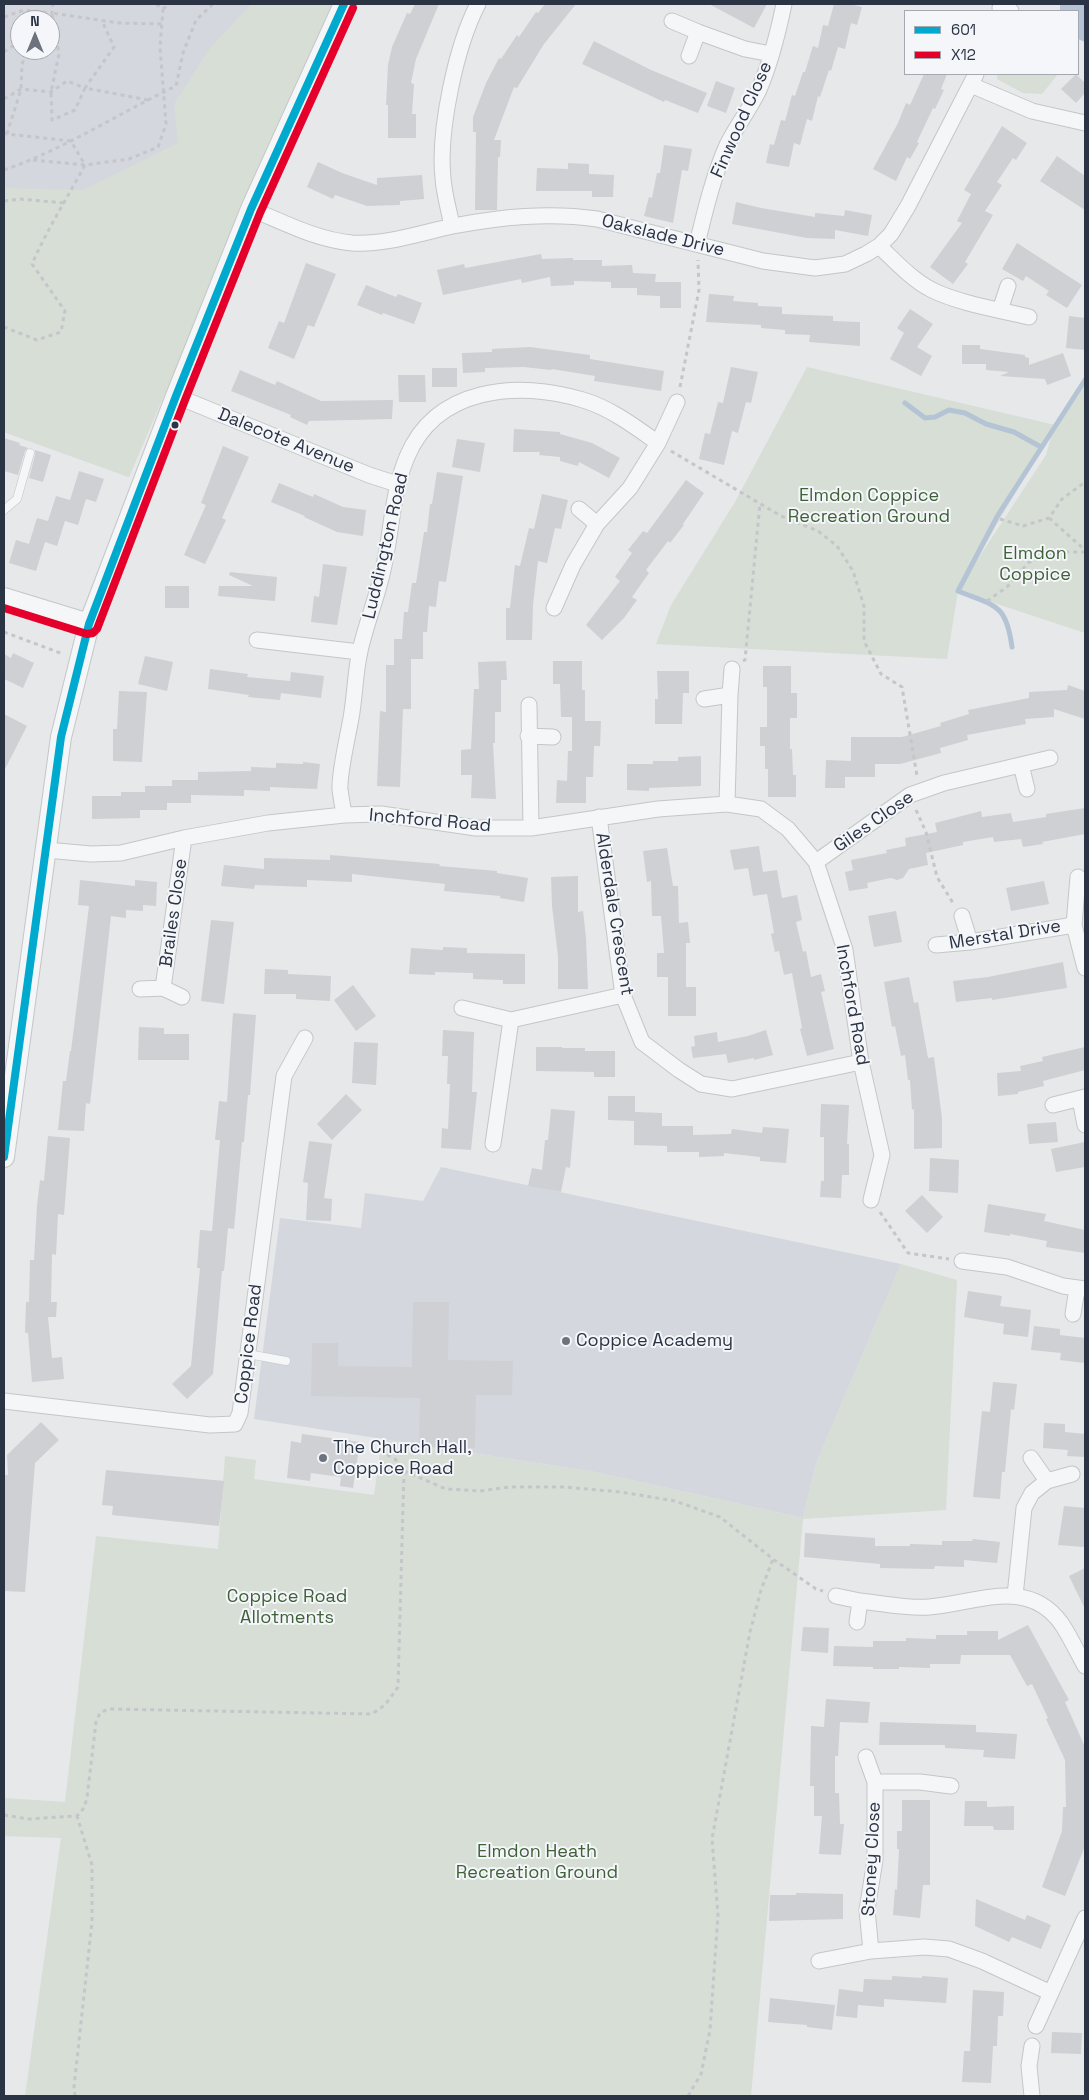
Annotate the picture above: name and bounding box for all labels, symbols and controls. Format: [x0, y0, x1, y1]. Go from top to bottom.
north arrow [10, 10, 60, 60]
legend [904, 10, 1079, 75]
text: N [30, 12, 40, 30]
text: 601 [951, 20, 976, 39]
text: X12 [951, 45, 976, 64]
street label: Finwood Close [707, 59, 777, 181]
street label: Oakslade Drive [599, 210, 727, 262]
street label: Dalecote Avenue [214, 404, 358, 478]
unlabelled marker [170, 420, 180, 430]
street label: Luddington Road [359, 471, 413, 621]
park label: Elmdon Coppice Recreation Ground [788, 485, 950, 528]
park label: Elmdon Coppice [999, 543, 1071, 586]
street label: Giles Close [830, 787, 918, 857]
street label: Inchford Road [368, 805, 492, 837]
street label: Alderdale Crescent [590, 831, 638, 997]
street label: Brailes Close [156, 857, 192, 969]
street label: Merstal Drive [948, 916, 1062, 954]
street label: Inchford Road [831, 943, 873, 1067]
street label: Coppice Road [231, 1283, 267, 1405]
place label: Coppice Academy [576, 1330, 733, 1352]
marker: Coppice Academy [560, 1335, 572, 1347]
place label: The Church Hall, Coppice Road [333, 1437, 472, 1480]
marker: The Church Hall, Coppice Road [317, 1452, 329, 1464]
park label: Coppice Road Allotments [227, 1586, 347, 1628]
street label: Stoney Close [858, 1801, 886, 1917]
park label: Elmdon Heath Recreation Ground [456, 1841, 618, 1884]

